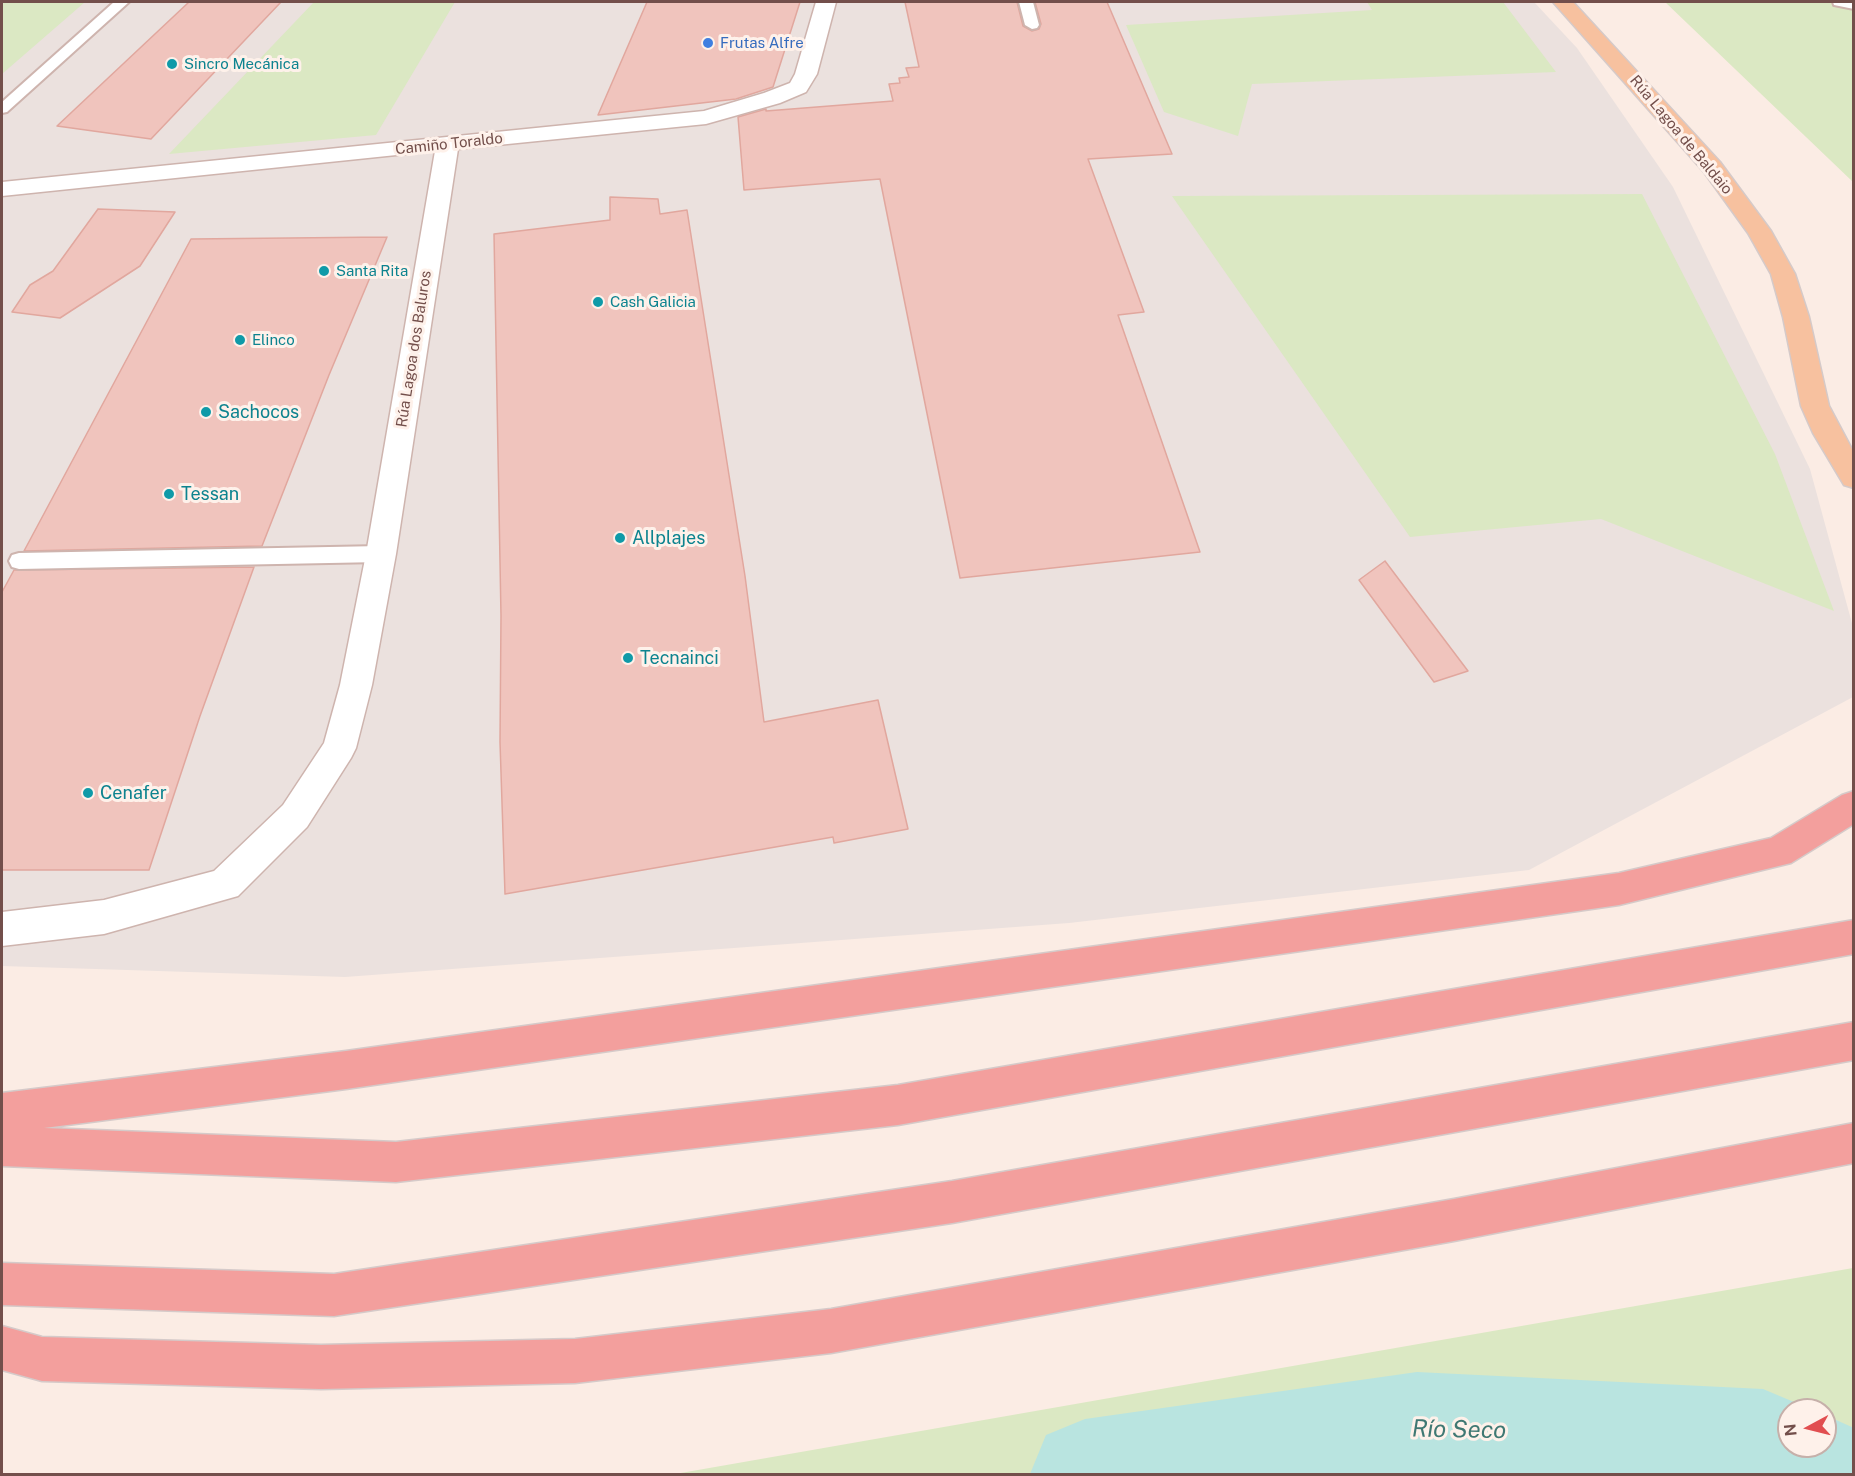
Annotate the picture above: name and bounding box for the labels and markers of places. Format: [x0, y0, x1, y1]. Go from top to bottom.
place label: Frutas Alfre [720, 34, 804, 52]
marker: Frutas Alfre [701, 36, 715, 50]
place label: Sincro Mecánica [184, 55, 299, 73]
marker: Sincro Mecánica [165, 57, 179, 71]
place label: Santa Rita [336, 262, 408, 280]
marker: Santa Rita [317, 264, 331, 278]
place label: Cash Galicia [610, 293, 696, 311]
marker: Cash Galicia [591, 295, 605, 309]
place label: Elinco [252, 331, 295, 349]
marker: Elinco [233, 333, 247, 347]
place label: Sachocos [218, 401, 299, 423]
marker: Sachocos [199, 405, 213, 419]
place label: Tessan [181, 483, 239, 505]
marker: Tessan [162, 487, 176, 501]
place label: Allplajes [632, 527, 705, 549]
marker: Allplajes [613, 531, 627, 545]
place label: Tecnainci [640, 647, 719, 669]
marker: Tecnainci [621, 651, 635, 665]
place label: Cenafer [100, 782, 167, 804]
marker: Cenafer [81, 786, 95, 800]

